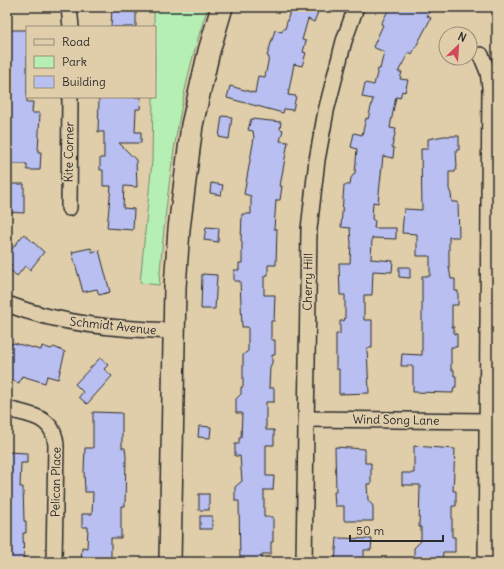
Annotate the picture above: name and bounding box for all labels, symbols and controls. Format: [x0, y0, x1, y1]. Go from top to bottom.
legend [26, 26, 156, 98]
north arrow [438, 26, 478, 66]
text: N [456, 29, 469, 45]
text: Road [62, 34, 90, 49]
text: Park [62, 54, 87, 69]
text: Building [62, 74, 106, 89]
street label: Kite Corner [60, 121, 77, 183]
street label: Cherry Hill [300, 253, 316, 311]
street label: Schmidt Avenue [69, 313, 157, 338]
street label: Wind Song Lane [352, 411, 440, 428]
street label: Pelican Place [47, 447, 64, 517]
scale bar [350, 517, 443, 543]
text: 50 m [356, 523, 385, 538]

